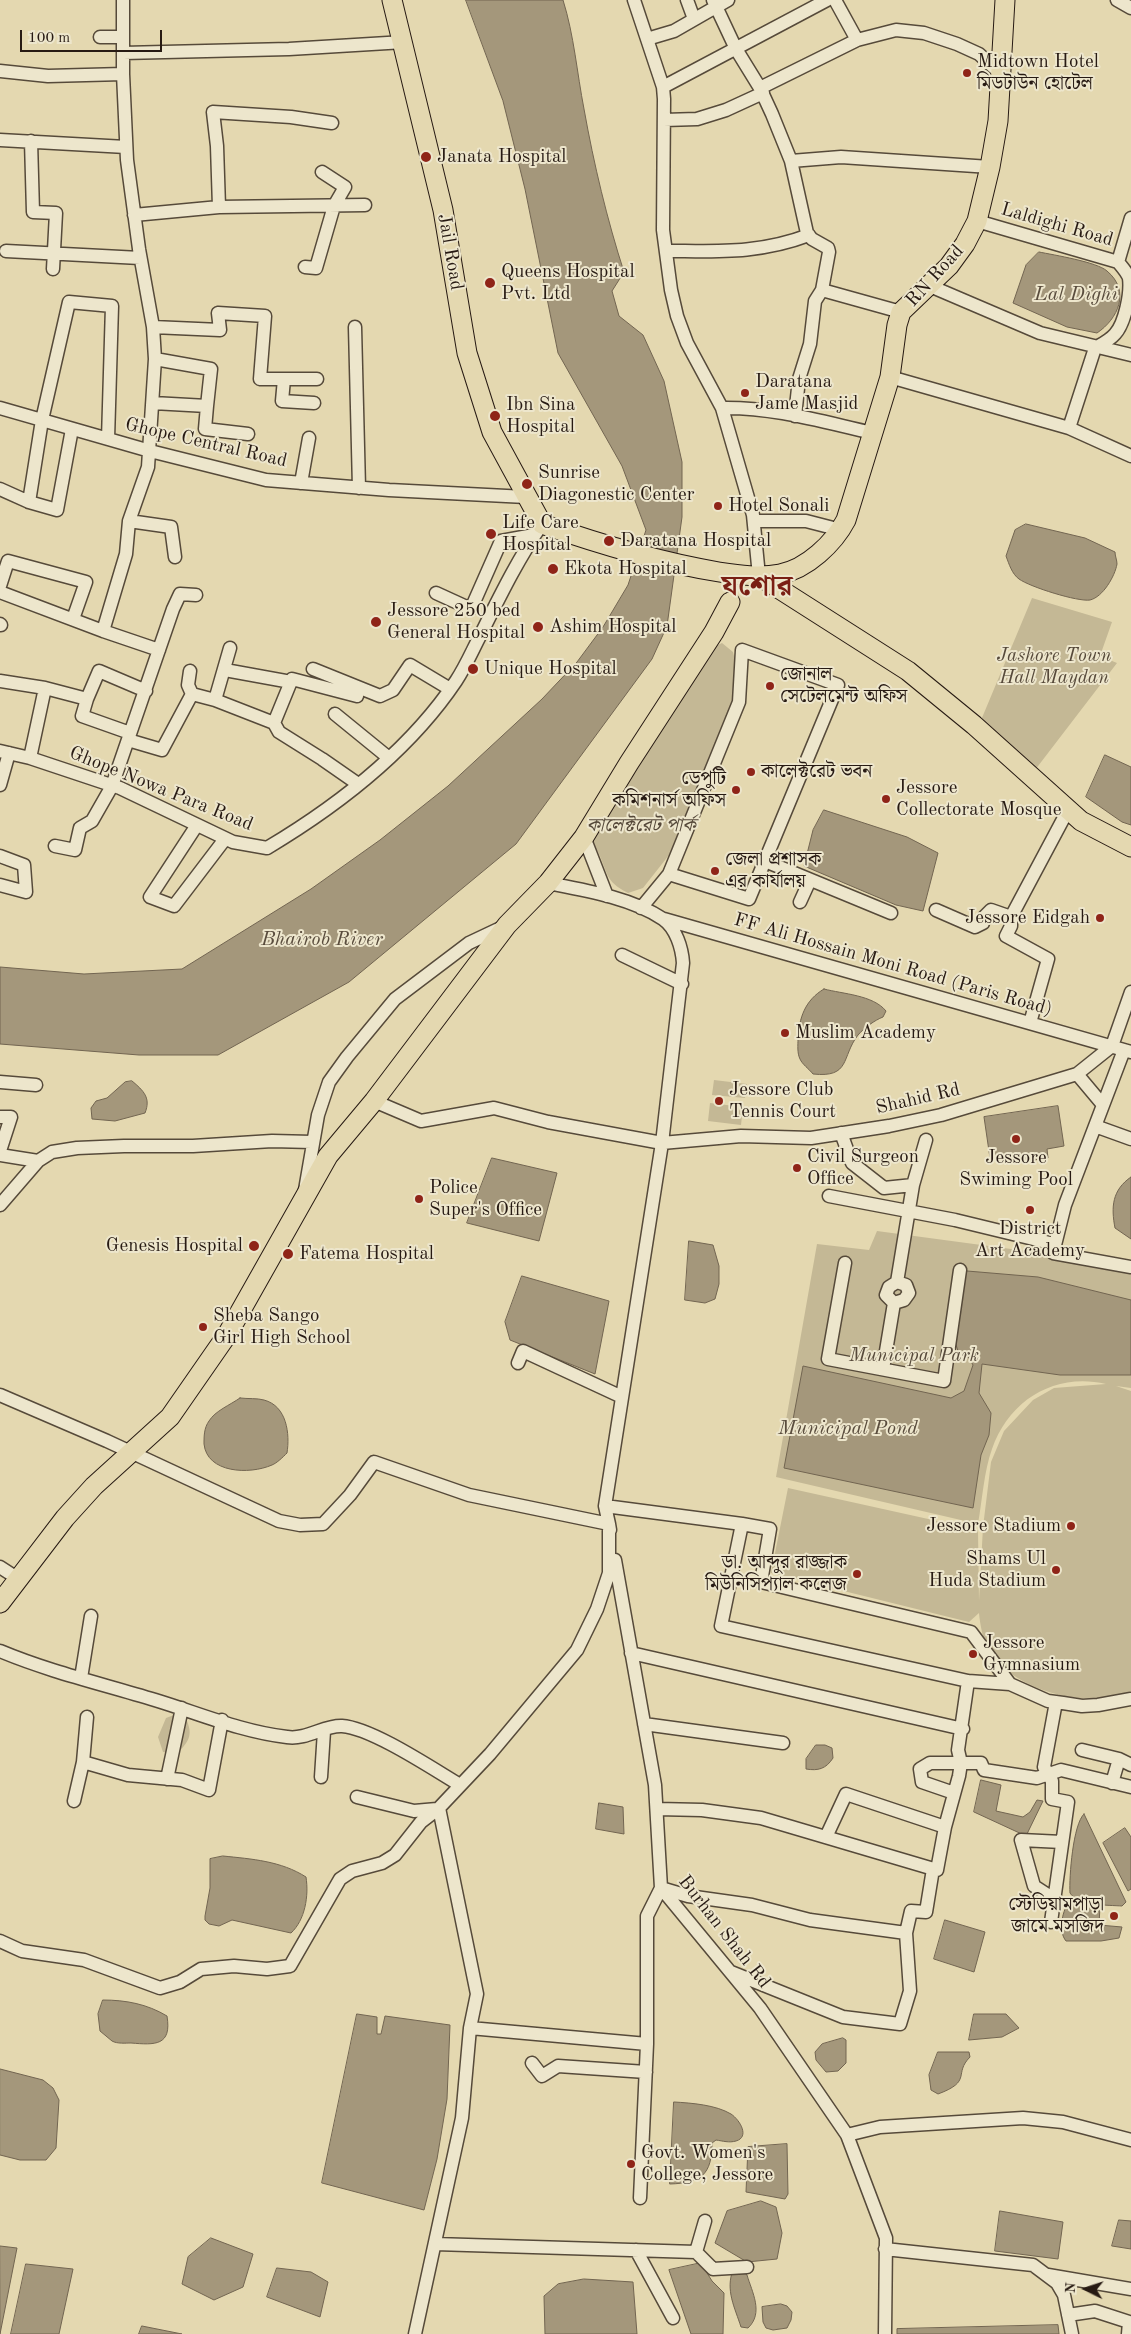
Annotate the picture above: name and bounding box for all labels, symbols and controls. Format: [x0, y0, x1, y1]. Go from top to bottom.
scale bar [22, 20, 165, 52]
text: 100 m [28, 31, 70, 46]
place label: Midtown Hotel মিডটাউন হোটেল [977, 51, 1099, 95]
marker: Midtown Hotel মিডটাউন হোটেল [961, 67, 973, 79]
place label: Janata Hospital [437, 146, 566, 168]
marker: Janata Hospital [419, 150, 433, 164]
street label: Laldighi Road [998, 198, 1116, 252]
street label: Jail Road [432, 212, 468, 292]
street label: RN Road [901, 240, 969, 312]
place label: Queens Hospital Pvt. Ltd [501, 261, 635, 305]
marker: Queens Hospital Pvt. Ltd [483, 276, 497, 290]
water label: Lal Dighi [1034, 283, 1118, 307]
place label: Daratana Jame Masjid [755, 371, 858, 415]
marker: Daratana Jame Masjid [739, 387, 751, 399]
place label: Ibn Sina Hospital [506, 394, 575, 438]
marker: Ibn Sina Hospital [488, 409, 502, 423]
street label: Ghope Central Road [123, 413, 289, 473]
place label: Sunrise Diagonestic Center [538, 462, 695, 506]
marker: Sunrise Diagonestic Center [520, 477, 534, 491]
place label: Hotel Sonali [728, 495, 829, 517]
marker: Hotel Sonali [712, 500, 724, 512]
place label: Life Care Hospital [502, 512, 579, 556]
marker: Life Care Hospital [484, 527, 498, 541]
place label: Daratana Hospital [620, 530, 771, 552]
marker: Daratana Hospital [602, 534, 616, 548]
place label: Ekota Hospital [564, 558, 687, 580]
marker: Ekota Hospital [546, 562, 560, 576]
district label: যশোর [721, 570, 793, 604]
place label: Jessore 250 bed General Hospital [387, 600, 525, 644]
marker: Jessore 250 bed General Hospital [369, 615, 383, 629]
place label: Ashim Hospital [549, 616, 676, 638]
marker: Ashim Hospital [531, 620, 545, 634]
park label: Jashore Town Hall Maydan [997, 645, 1111, 689]
place label: Unique Hospital [484, 658, 617, 680]
marker: Unique Hospital [466, 662, 480, 676]
place label: জোনাল সেটেলমেন্ট অফিস [780, 664, 907, 708]
marker: জোনাল সেটেলমেন্ট অফিস [764, 680, 776, 692]
street label: Ghope Nowa Para Road [66, 742, 256, 836]
place label: কালেক্টরেট ভবন [761, 761, 872, 783]
marker: কালেক্টরেট ভবন [745, 766, 757, 778]
place label: ডেপুটি কমিশনার্স অফিস [612, 768, 726, 812]
place label: Jessore Collectorate Mosque [896, 777, 1061, 821]
marker: ডেপুটি কমিশনার্স অফিস [730, 784, 742, 796]
marker: Jessore Collectorate Mosque [880, 793, 892, 805]
park label: কালেক্টরেট পার্ক [586, 815, 696, 837]
place label: জেলা প্রশাসক এর কার্যালয় [725, 849, 821, 893]
marker: জেলা প্রশাসক এর কার্যালয় [709, 865, 721, 877]
place label: Jessore Eidgah [965, 907, 1090, 929]
street label: FF Ali Hossain Moni Road (Paris Road) [731, 909, 1055, 1021]
marker: Jessore Eidgah [1094, 912, 1106, 924]
water label: Bhairob River [261, 928, 383, 952]
place label: Muslim Academy [795, 1022, 936, 1044]
marker: Muslim Academy [779, 1027, 791, 1039]
street label: Shahid Rd [874, 1078, 962, 1120]
place label: Jessore Club Tennis Court [729, 1079, 836, 1123]
marker: Jessore Club Tennis Court [713, 1095, 725, 1107]
marker: Jessore Swiming Pool [1010, 1133, 1022, 1145]
place label: Civil Surgeon Office [807, 1146, 919, 1190]
place label: Jessore Swiming Pool [959, 1147, 1073, 1191]
marker: Civil Surgeon Office [791, 1162, 803, 1174]
place label: Police Super's Office [429, 1177, 542, 1221]
marker: Police Super's Office [413, 1193, 425, 1205]
marker: District Art Academy [1024, 1204, 1036, 1216]
place label: District Art Academy [975, 1218, 1085, 1262]
place label: Genesis Hospital [106, 1235, 243, 1257]
marker: Genesis Hospital [247, 1239, 261, 1253]
place label: Fatema Hospital [299, 1243, 434, 1265]
marker: Fatema Hospital [281, 1247, 295, 1261]
place label: Sheba Sango Girl High School [213, 1305, 350, 1349]
marker: Sheba Sango Girl High School [197, 1321, 209, 1333]
park label: Municipal Park [849, 1345, 979, 1367]
water label: Municipal Pond [778, 1417, 918, 1441]
place label: Jessore Stadium [926, 1515, 1061, 1537]
marker: Jessore Stadium [1065, 1520, 1077, 1532]
place label: Shams Ul Huda Stadium [928, 1548, 1046, 1592]
place label: ডা. আব্দুর রাজ্জাক মিউনিসিপ্যাল কলেজ [705, 1552, 847, 1596]
marker: Shams Ul Huda Stadium [1050, 1564, 1062, 1576]
marker: ডা. আব্দুর রাজ্জাক মিউনিসিপ্যাল কলেজ [851, 1568, 863, 1580]
place label: Jessore Gymnasium [983, 1632, 1080, 1676]
marker: Jessore Gymnasium [967, 1648, 979, 1660]
street label: Burhan Shah Rd [673, 1871, 775, 1993]
place label: স্টেডিয়ামপাড়া জামে মসজিদ [1008, 1894, 1104, 1938]
marker: স্টেডিয়ামপাড়া জামে মসজিদ [1108, 1910, 1120, 1922]
place label: Govt. Women's College, Jessore [641, 2142, 773, 2186]
marker: Govt. Women's College, Jessore [625, 2158, 637, 2170]
north arrow [1061, 2264, 1111, 2314]
text: N [1064, 2282, 1078, 2294]

